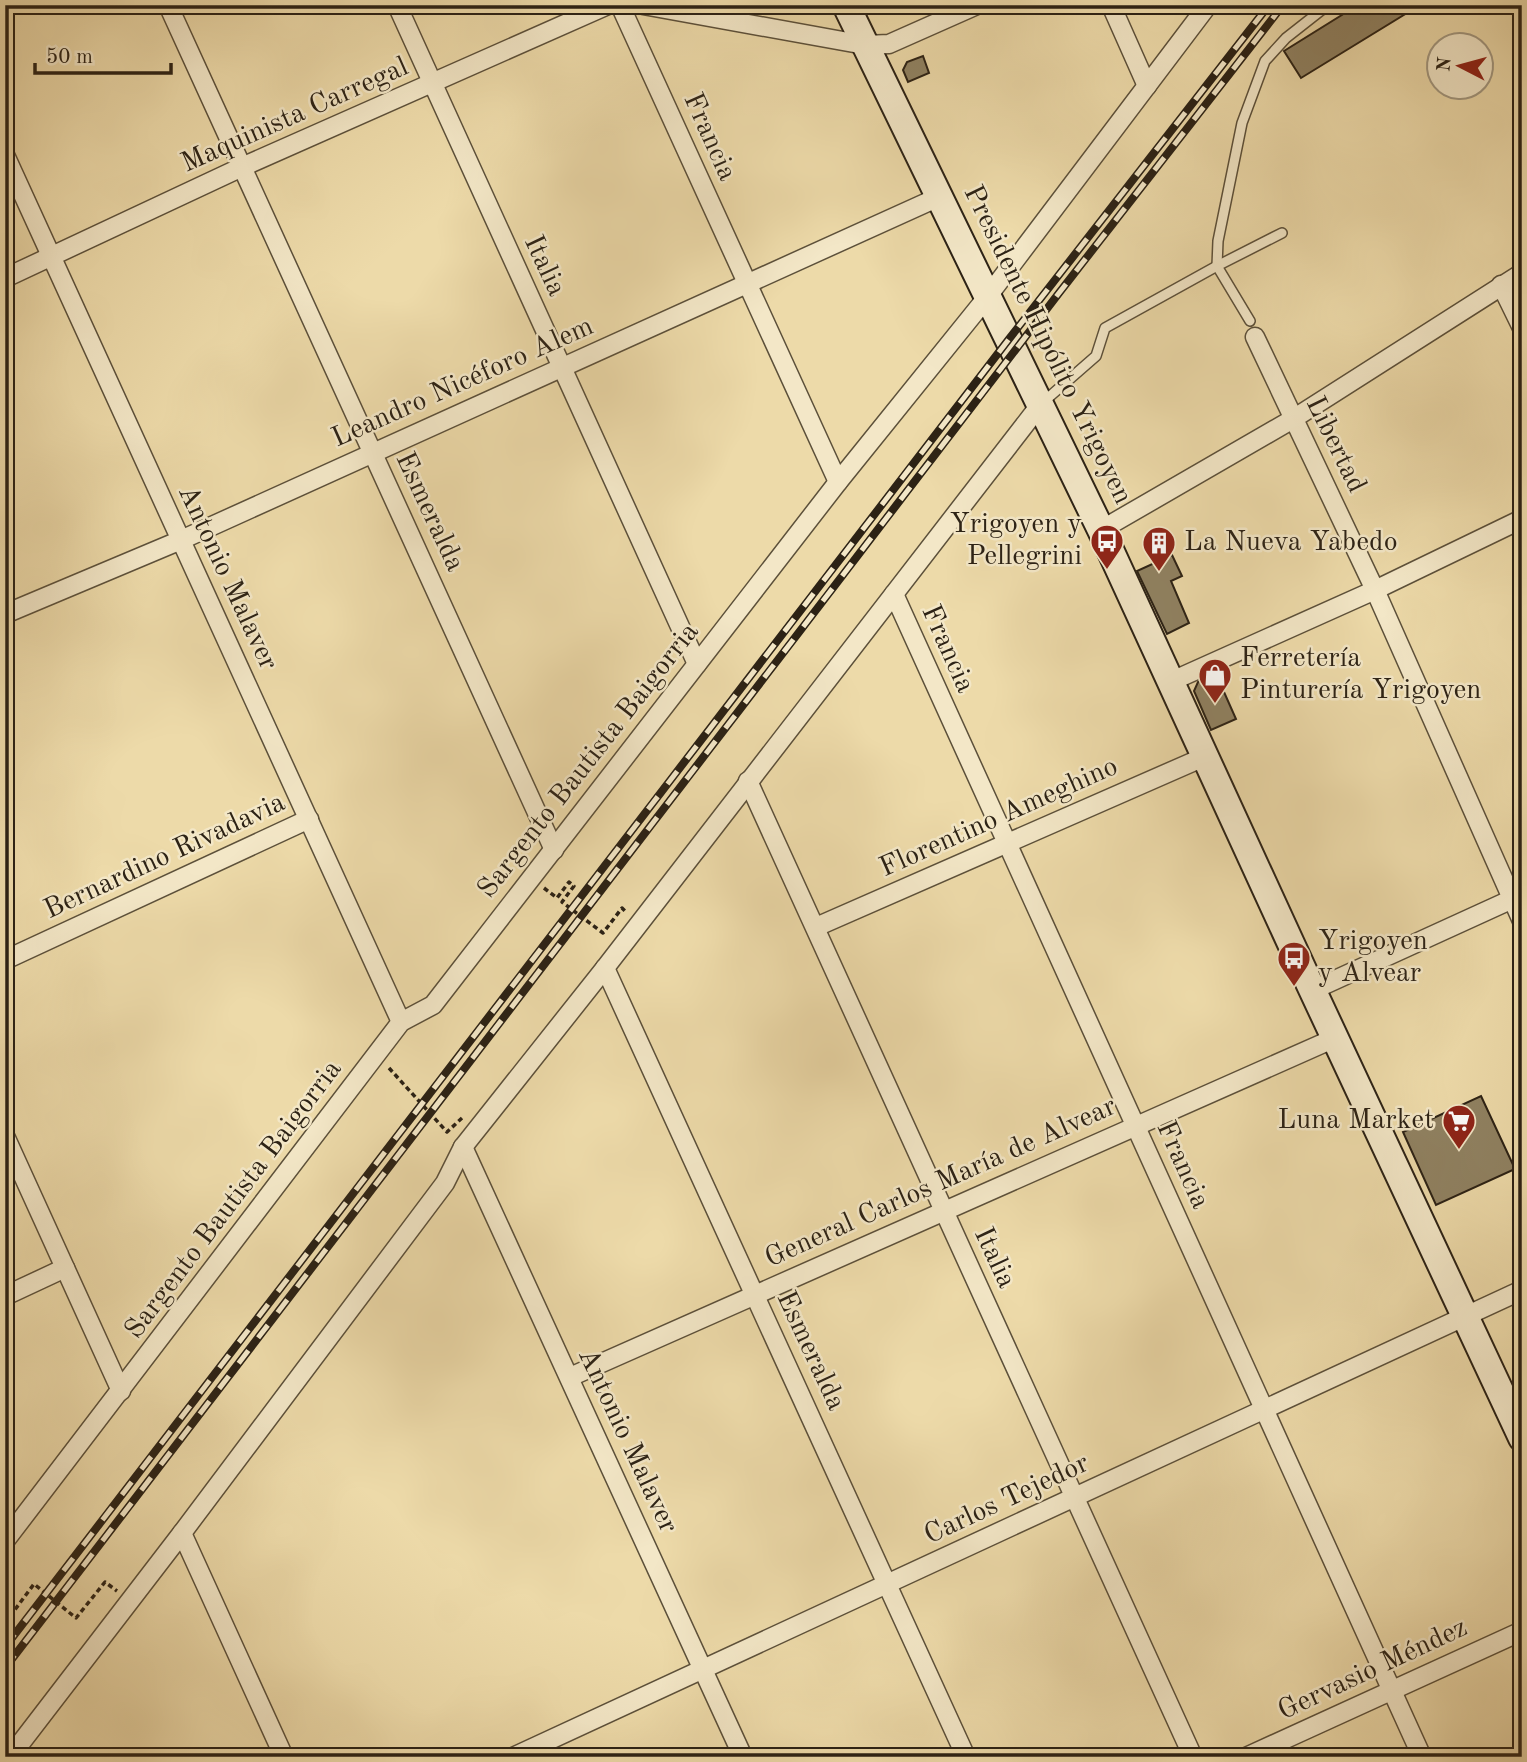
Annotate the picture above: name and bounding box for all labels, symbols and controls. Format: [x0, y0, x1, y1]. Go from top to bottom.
scale bar [35, 32, 172, 76]
north arrow [1426, 32, 1496, 102]
text: 50 m [46, 47, 93, 68]
street label: Maquinista Carregal [177, 53, 413, 179]
text: N [1435, 56, 1456, 73]
street label: Francia [677, 89, 741, 185]
street label: Presidente Hipólito Yrigoyen [958, 181, 1136, 509]
street label: Italia [518, 231, 570, 301]
street label: Leandro Nicéforo Alem [328, 313, 598, 453]
street label: Libertad [1300, 392, 1370, 498]
street label: Esmeralda [389, 448, 469, 576]
street label: Antonio Malaver [172, 481, 282, 675]
place label: Yrigoyen y Pellegrini [949, 511, 1082, 571]
bus stop icon: Yrigoyen y Pellegrini [1088, 522, 1126, 571]
building icon: La Nueva Yabedo [1140, 524, 1178, 573]
place label: La Nueva Yabedo [1184, 529, 1398, 557]
street label: Francia [915, 601, 979, 697]
street label: Sargento Bautista Baigorria [473, 618, 705, 904]
place label: Ferretería Pinturería Yrigoyen [1240, 645, 1481, 705]
shop icon: Ferretería Pinturería Yrigoyen [1196, 656, 1234, 705]
street label: Florentino Ameghino [876, 753, 1122, 883]
street label: Bernardino Rivadavia [40, 789, 290, 925]
place label: Yrigoyen y Alvear [1318, 928, 1428, 988]
bus stop icon: Yrigoyen y Alvear [1275, 939, 1313, 988]
street label: Sargento Bautista Baigorria [120, 1055, 348, 1344]
street label: General Carlos María de Alvear [761, 1093, 1121, 1273]
supermarket icon: Luna Market [1440, 1102, 1478, 1151]
place label: Luna Market [1277, 1107, 1434, 1135]
street label: Francia [1150, 1117, 1214, 1213]
street label: Italia [968, 1223, 1020, 1293]
street label: Esmeralda [770, 1287, 850, 1415]
street label: Antonio Malaver [572, 1344, 682, 1538]
street label: Carlos Tejedor [920, 1450, 1094, 1550]
street label: Gervasio Méndez [1274, 1614, 1472, 1726]

